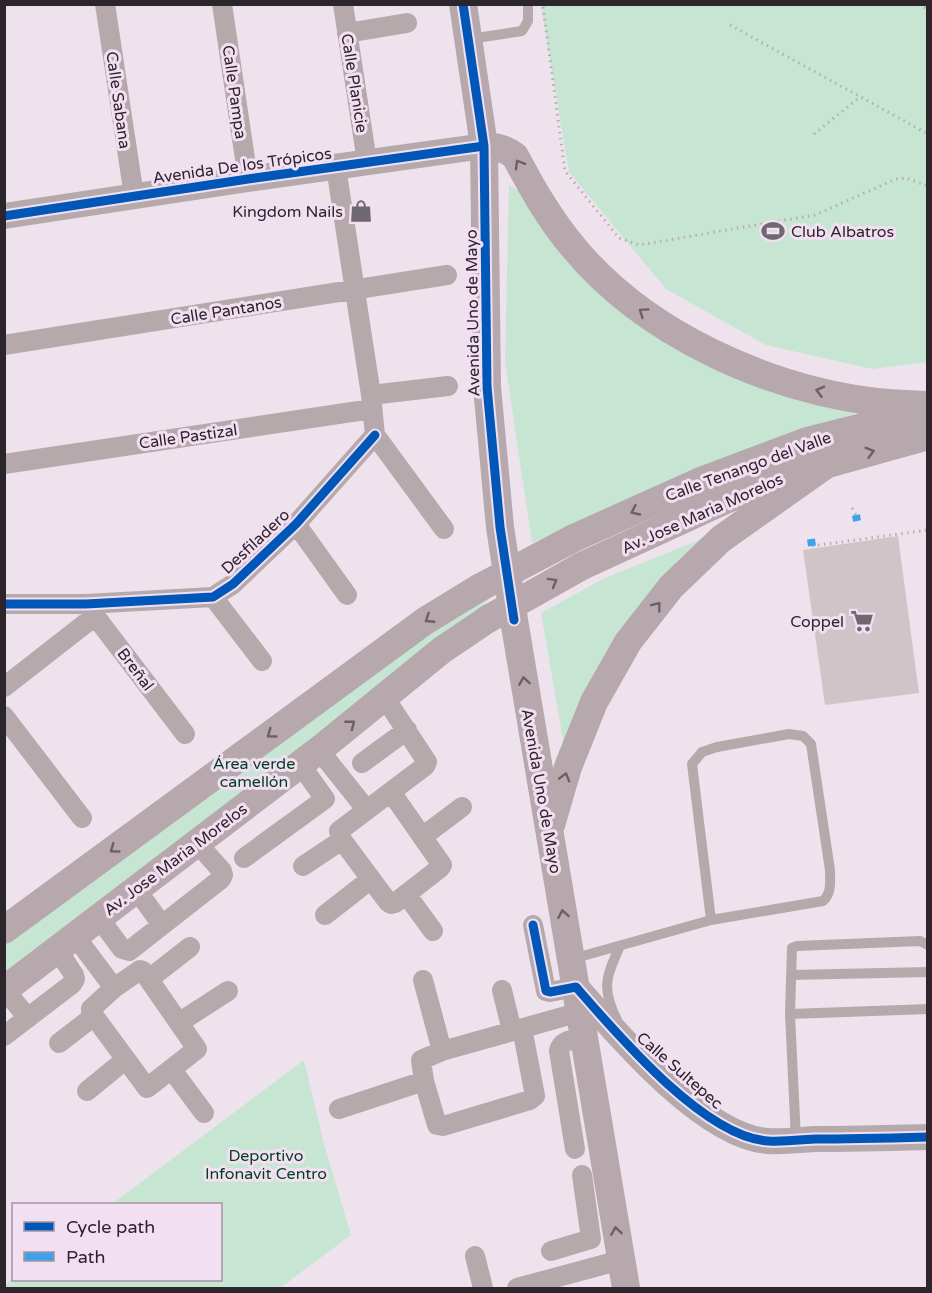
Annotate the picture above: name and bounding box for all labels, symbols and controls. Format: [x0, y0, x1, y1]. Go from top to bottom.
street label: Calle Planicie [336, 32, 372, 134]
street label: Calle Pampa [218, 44, 250, 140]
street label: Calle Sabana [101, 50, 135, 150]
street label: Avenida De los Trópicos [151, 144, 333, 188]
one-way arrow [515, 160, 526, 170]
shop icon: Kingdom Nails [348, 198, 374, 224]
place label: Kingdom Nails [232, 202, 343, 222]
sports icon: Club Albatros [760, 218, 786, 244]
place label: Club Albatros [791, 222, 894, 242]
street label: Avenida Uno de Mayo [462, 229, 484, 397]
street label: Calle Pantanos [169, 292, 283, 330]
one-way arrow [639, 308, 650, 319]
one-way arrow [815, 385, 825, 398]
street label: Calle Pastizal [138, 420, 239, 454]
street label: Calle Tenango del Valle [663, 428, 834, 506]
one-way arrow [865, 446, 875, 459]
street label: Av. Jose Maria Morelos [619, 469, 786, 559]
one-way arrow [630, 503, 641, 515]
street label: Desfiladero [217, 505, 294, 579]
one-way arrow [547, 578, 557, 589]
one-way arrow [649, 602, 660, 613]
supermarket icon: Coppel [849, 608, 875, 634]
one-way arrow [425, 612, 435, 624]
place label: Coppel [790, 612, 844, 632]
street label: Breñal [113, 644, 158, 695]
one-way arrow [518, 676, 530, 685]
street label: Avenida Uno de Mayo [517, 707, 565, 875]
one-way arrow [344, 721, 355, 732]
one-way arrow [267, 727, 278, 738]
park label: Área verde camellón [213, 754, 295, 792]
one-way arrow [558, 772, 570, 783]
street label: Av. Jose Maria Morelos [100, 799, 251, 920]
one-way arrow [110, 842, 121, 853]
one-way arrow [558, 909, 570, 919]
street label: Calle Sultepec [632, 1028, 726, 1114]
park label: Deportivo Infonavit Centro [205, 1146, 327, 1184]
legend [12, 1203, 222, 1281]
text: Cycle path [66, 1216, 155, 1238]
one-way arrow [610, 1226, 623, 1236]
text: Path [66, 1246, 105, 1268]

